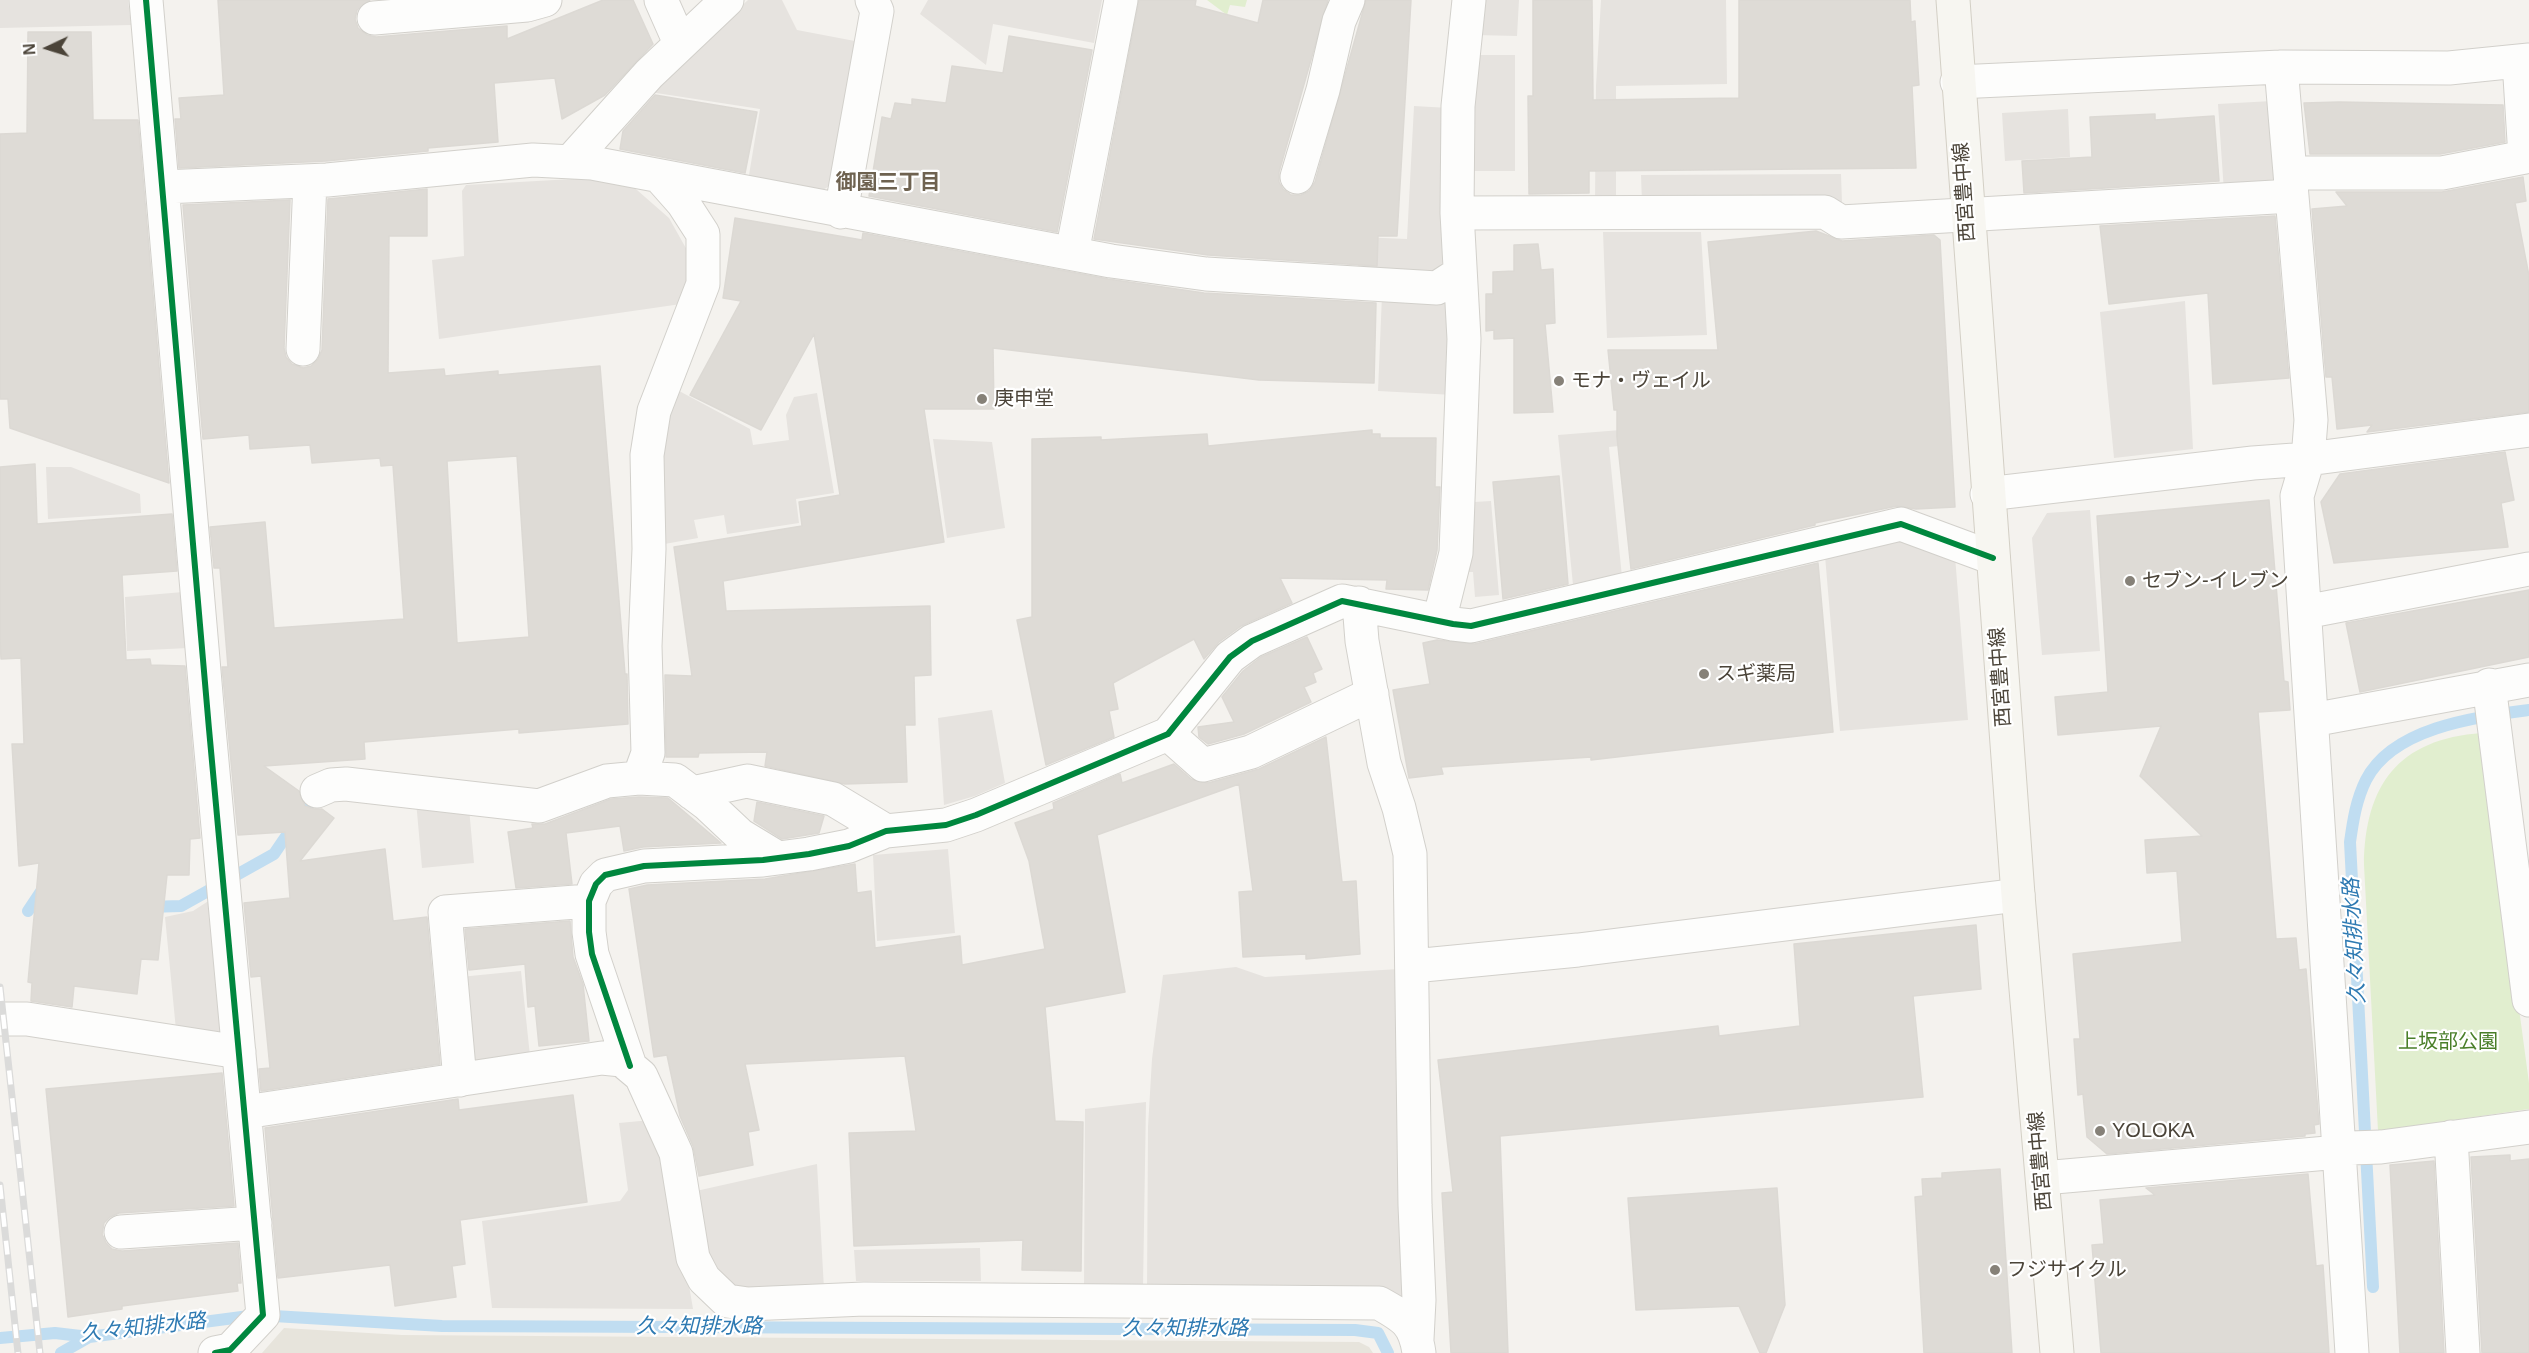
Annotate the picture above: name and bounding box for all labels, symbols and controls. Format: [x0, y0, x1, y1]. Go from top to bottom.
north arrow [18, 18, 78, 78]
text: N [21, 43, 38, 56]
street label: 西宮豊中線 [1950, 141, 1980, 243]
district label: 御園三丁目 [836, 170, 940, 196]
place label: モナ・ヴェイル [1571, 369, 1711, 393]
marker: モナ・ヴェイル [1552, 374, 1566, 388]
place label: 庚申堂 [994, 387, 1054, 411]
marker: 庚申堂 [975, 392, 989, 406]
place label: セブン-イレブン [2142, 569, 2289, 593]
marker: セブン-イレブン [2123, 574, 2137, 588]
street label: 西宮豊中線 [1986, 626, 2016, 728]
place label: スギ薬局 [1716, 662, 1796, 686]
marker: スギ薬局 [1697, 667, 1711, 681]
water label: 久々知排水路 [2339, 877, 2371, 1005]
park label: 上坂部公園 [2398, 1030, 2498, 1054]
street label: 西宮豊中線 [2025, 1110, 2057, 1212]
place label: YOLOKA [2112, 1119, 2194, 1143]
marker: YOLOKA [2093, 1124, 2107, 1138]
place label: フジサイクル [2007, 1258, 2127, 1282]
marker: フジサイクル [1988, 1263, 2002, 1277]
water label: 久々知排水路 [79, 1309, 207, 1347]
water label: 久々知排水路 [636, 1314, 762, 1340]
water label: 久々知排水路 [1122, 1316, 1248, 1342]

